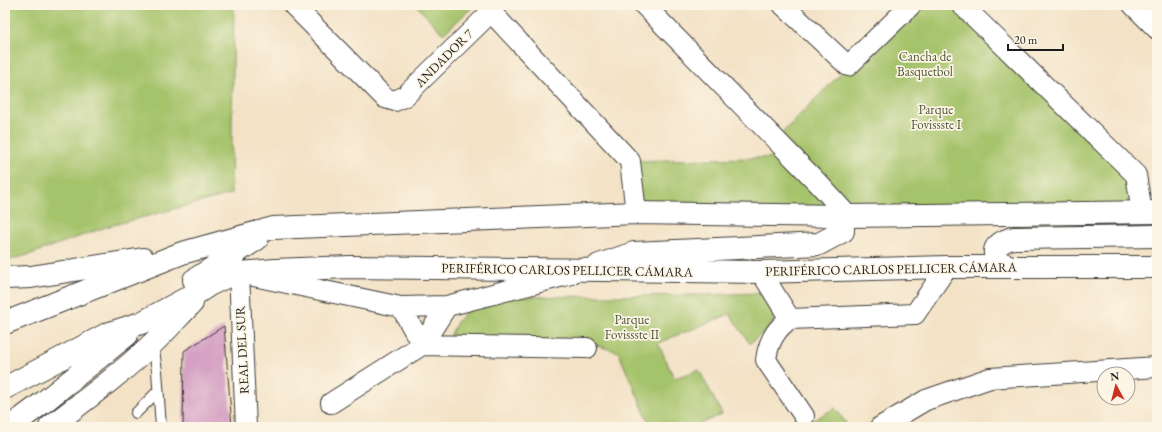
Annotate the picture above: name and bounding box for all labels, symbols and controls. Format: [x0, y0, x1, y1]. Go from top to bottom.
street label: ANDADOR 7 [411, 25, 477, 91]
scale bar [1008, 26, 1063, 52]
text: 20 m [1014, 32, 1038, 48]
park label: Cancha de Basquetbol [897, 48, 953, 80]
park label: Parque Fovissste I [911, 101, 962, 133]
street label: PERIFÉRICO CARLOS PELLICER CÁMARA [765, 258, 1018, 280]
street label: PERIFÉRICO CARLOS PELLICER CÁMARA [441, 259, 694, 281]
street label: REAL DEL SUR [231, 305, 253, 394]
park label: Parque Fovissste II [605, 311, 660, 343]
north arrow [1096, 366, 1136, 406]
text: N [1110, 369, 1120, 384]

